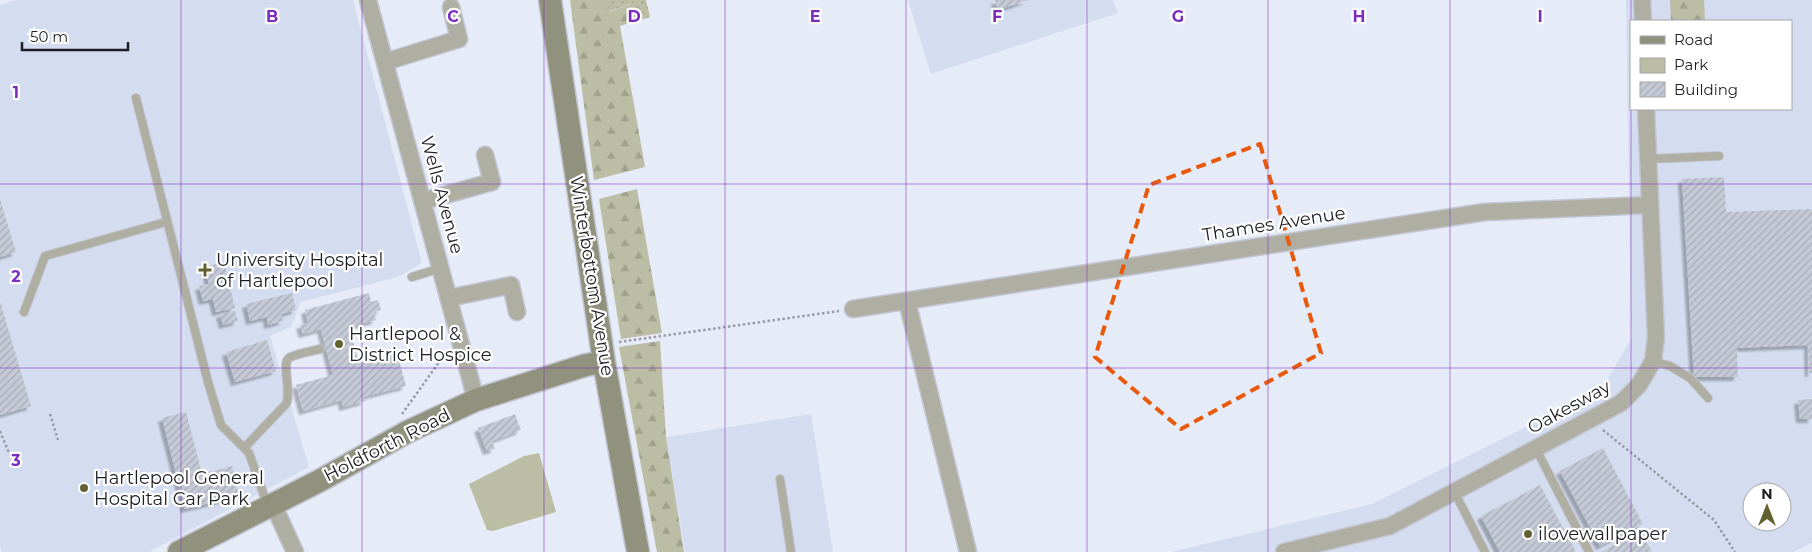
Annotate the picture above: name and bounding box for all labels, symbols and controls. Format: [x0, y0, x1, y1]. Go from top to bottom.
text: B [266, 7, 278, 26]
text: C [447, 7, 459, 26]
text: D [627, 7, 641, 26]
text: E [810, 7, 820, 26]
text: F [992, 7, 1002, 26]
text: G [1172, 7, 1184, 26]
text: H [1353, 7, 1365, 26]
text: I [1537, 7, 1543, 26]
scale bar [22, 20, 129, 52]
legend [1630, 20, 1792, 110]
text: 50 m [30, 27, 68, 46]
text: Road [1674, 30, 1713, 49]
text: Park [1674, 55, 1708, 74]
text: Building [1674, 80, 1738, 99]
text: 1 [13, 83, 19, 102]
street label: Wells Avenue [416, 134, 468, 256]
street label: Winterbottom Avenue [565, 174, 619, 378]
street label: Thames Avenue [1201, 202, 1347, 246]
place label: University Hospital of Hartlepool [216, 249, 383, 292]
marker: University Hospital of Hartlepool [198, 263, 212, 277]
text: 2 [11, 267, 21, 286]
place label: Hartlepool & District Hospice [349, 323, 492, 366]
marker: Hartlepool & District Hospice [333, 338, 345, 350]
street label: Oakesway [1524, 375, 1614, 439]
street label: Holdforth Road [320, 404, 454, 486]
text: 3 [10, 451, 21, 470]
place label: Hartlepool General Hospital Car Park [94, 467, 264, 510]
marker: Hartlepool General Hospital Car Park [78, 482, 90, 494]
north arrow [1742, 482, 1792, 532]
text: N [1761, 485, 1773, 503]
place label: ilovewallpaper [1538, 523, 1668, 545]
marker: ilovewallpaper [1522, 528, 1534, 540]

